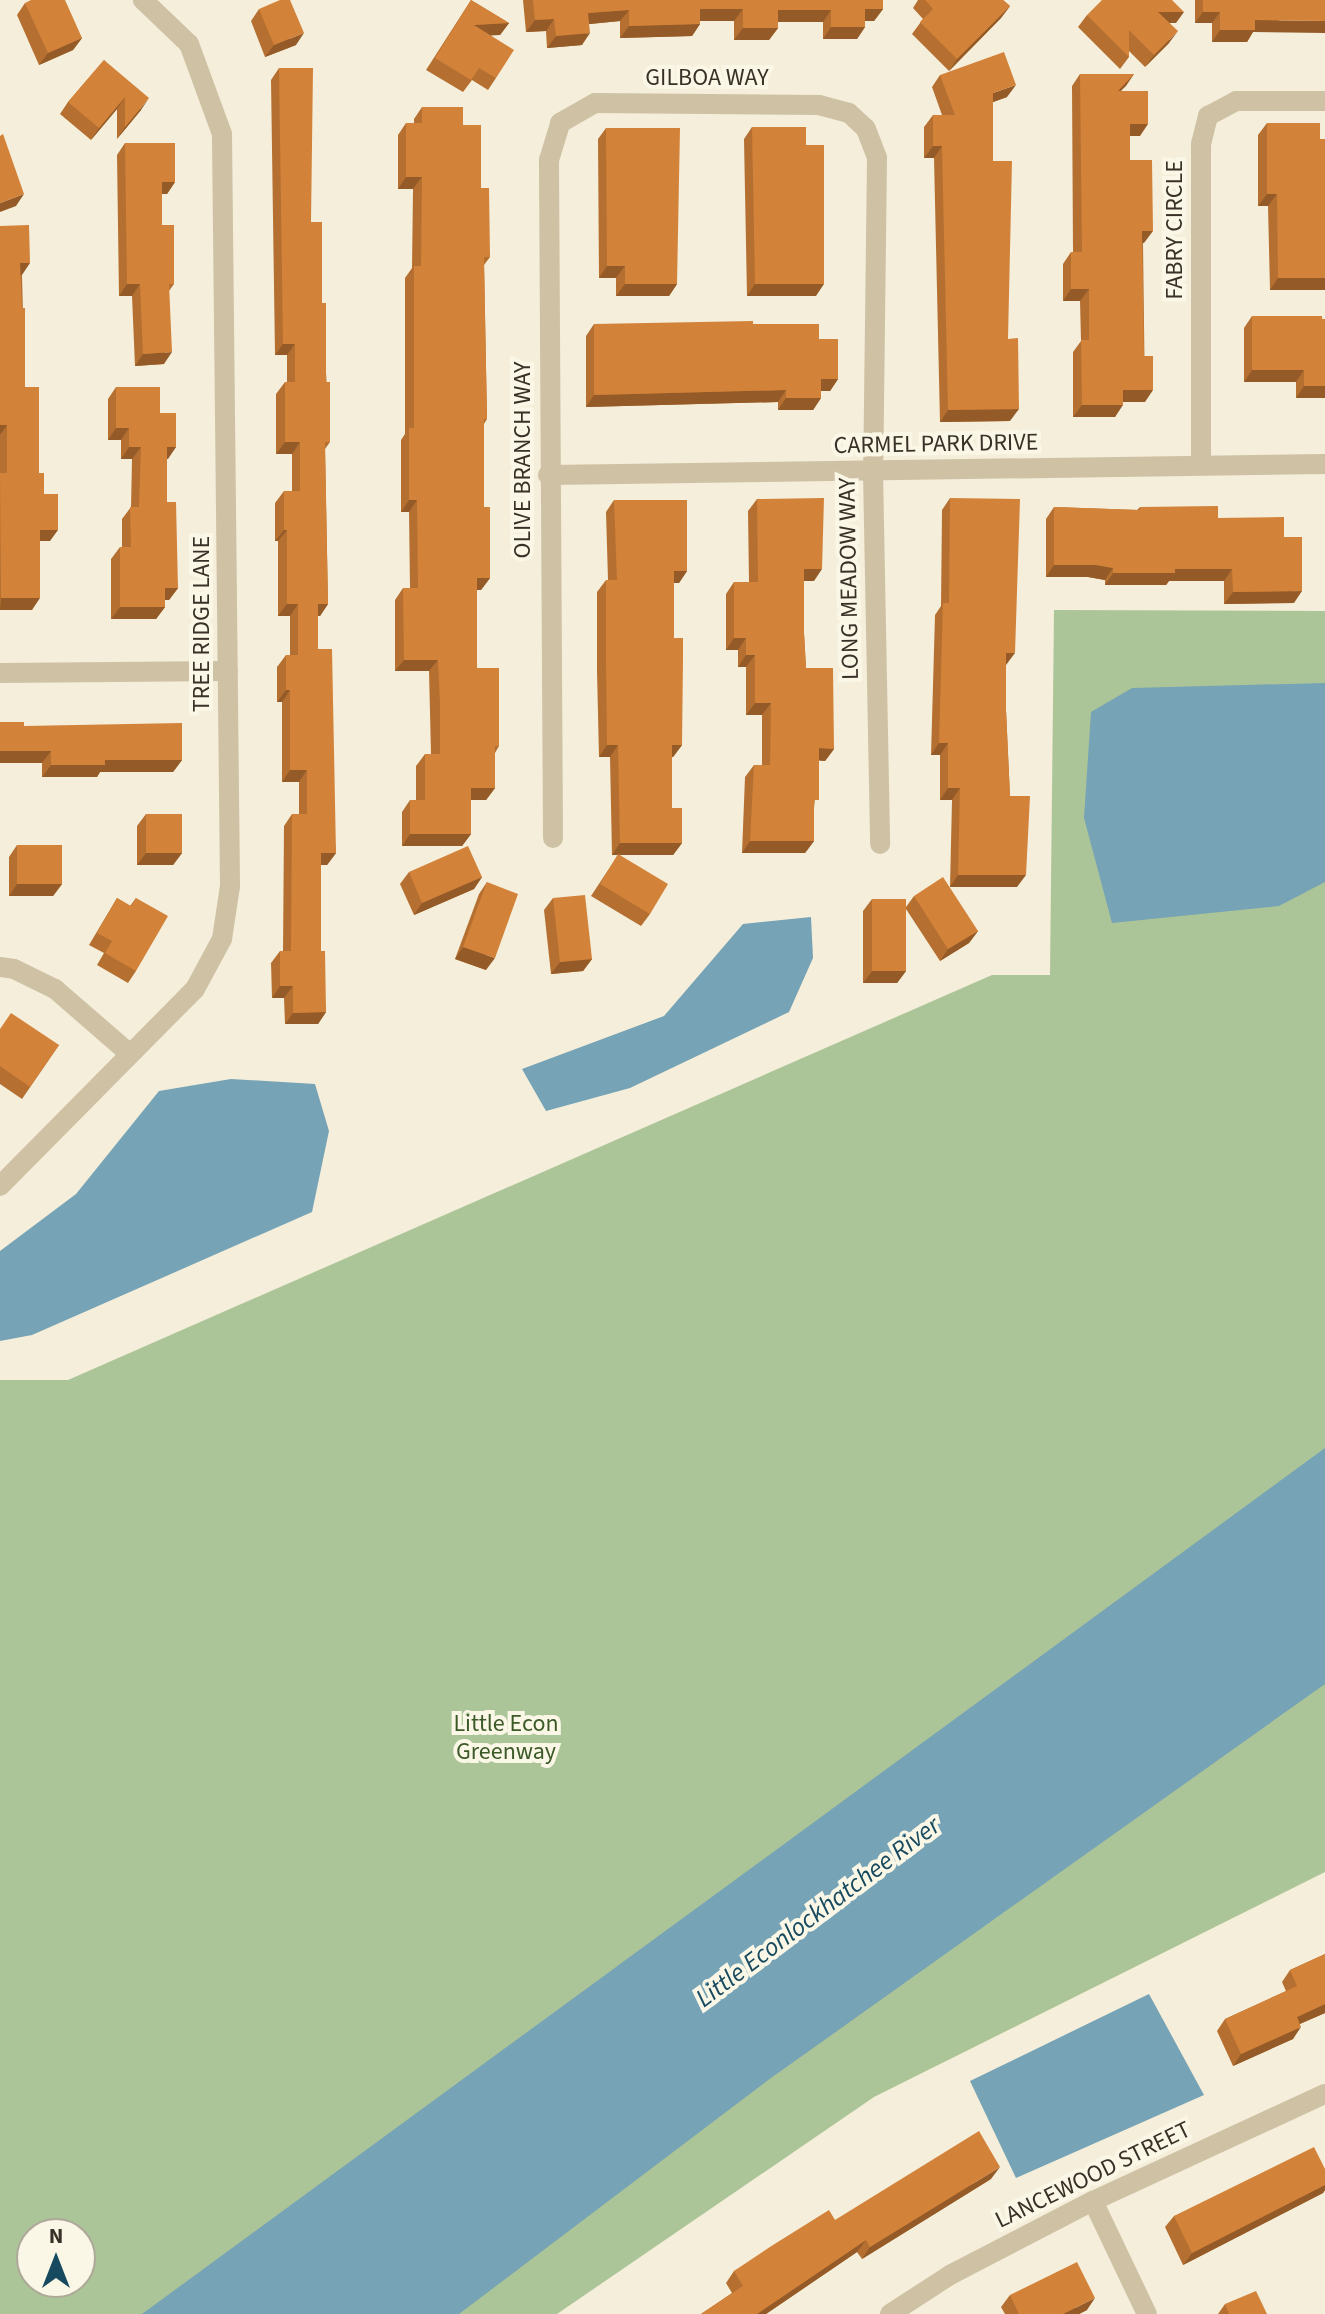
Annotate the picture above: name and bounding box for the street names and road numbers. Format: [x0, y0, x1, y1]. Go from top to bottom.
street label: GILBOA WAY [645, 64, 769, 92]
street label: FABRY CIRCLE [1161, 160, 1189, 300]
street label: OLIVE BRANCH WAY [509, 361, 537, 559]
street label: CARMEL PARK DRIVE [833, 428, 1039, 460]
street label: LONG MEADOW WAY [833, 478, 865, 680]
street label: TREE RIDGE LANE [188, 536, 216, 712]
street label: LANCEWOOD STREET [991, 2115, 1195, 2235]

